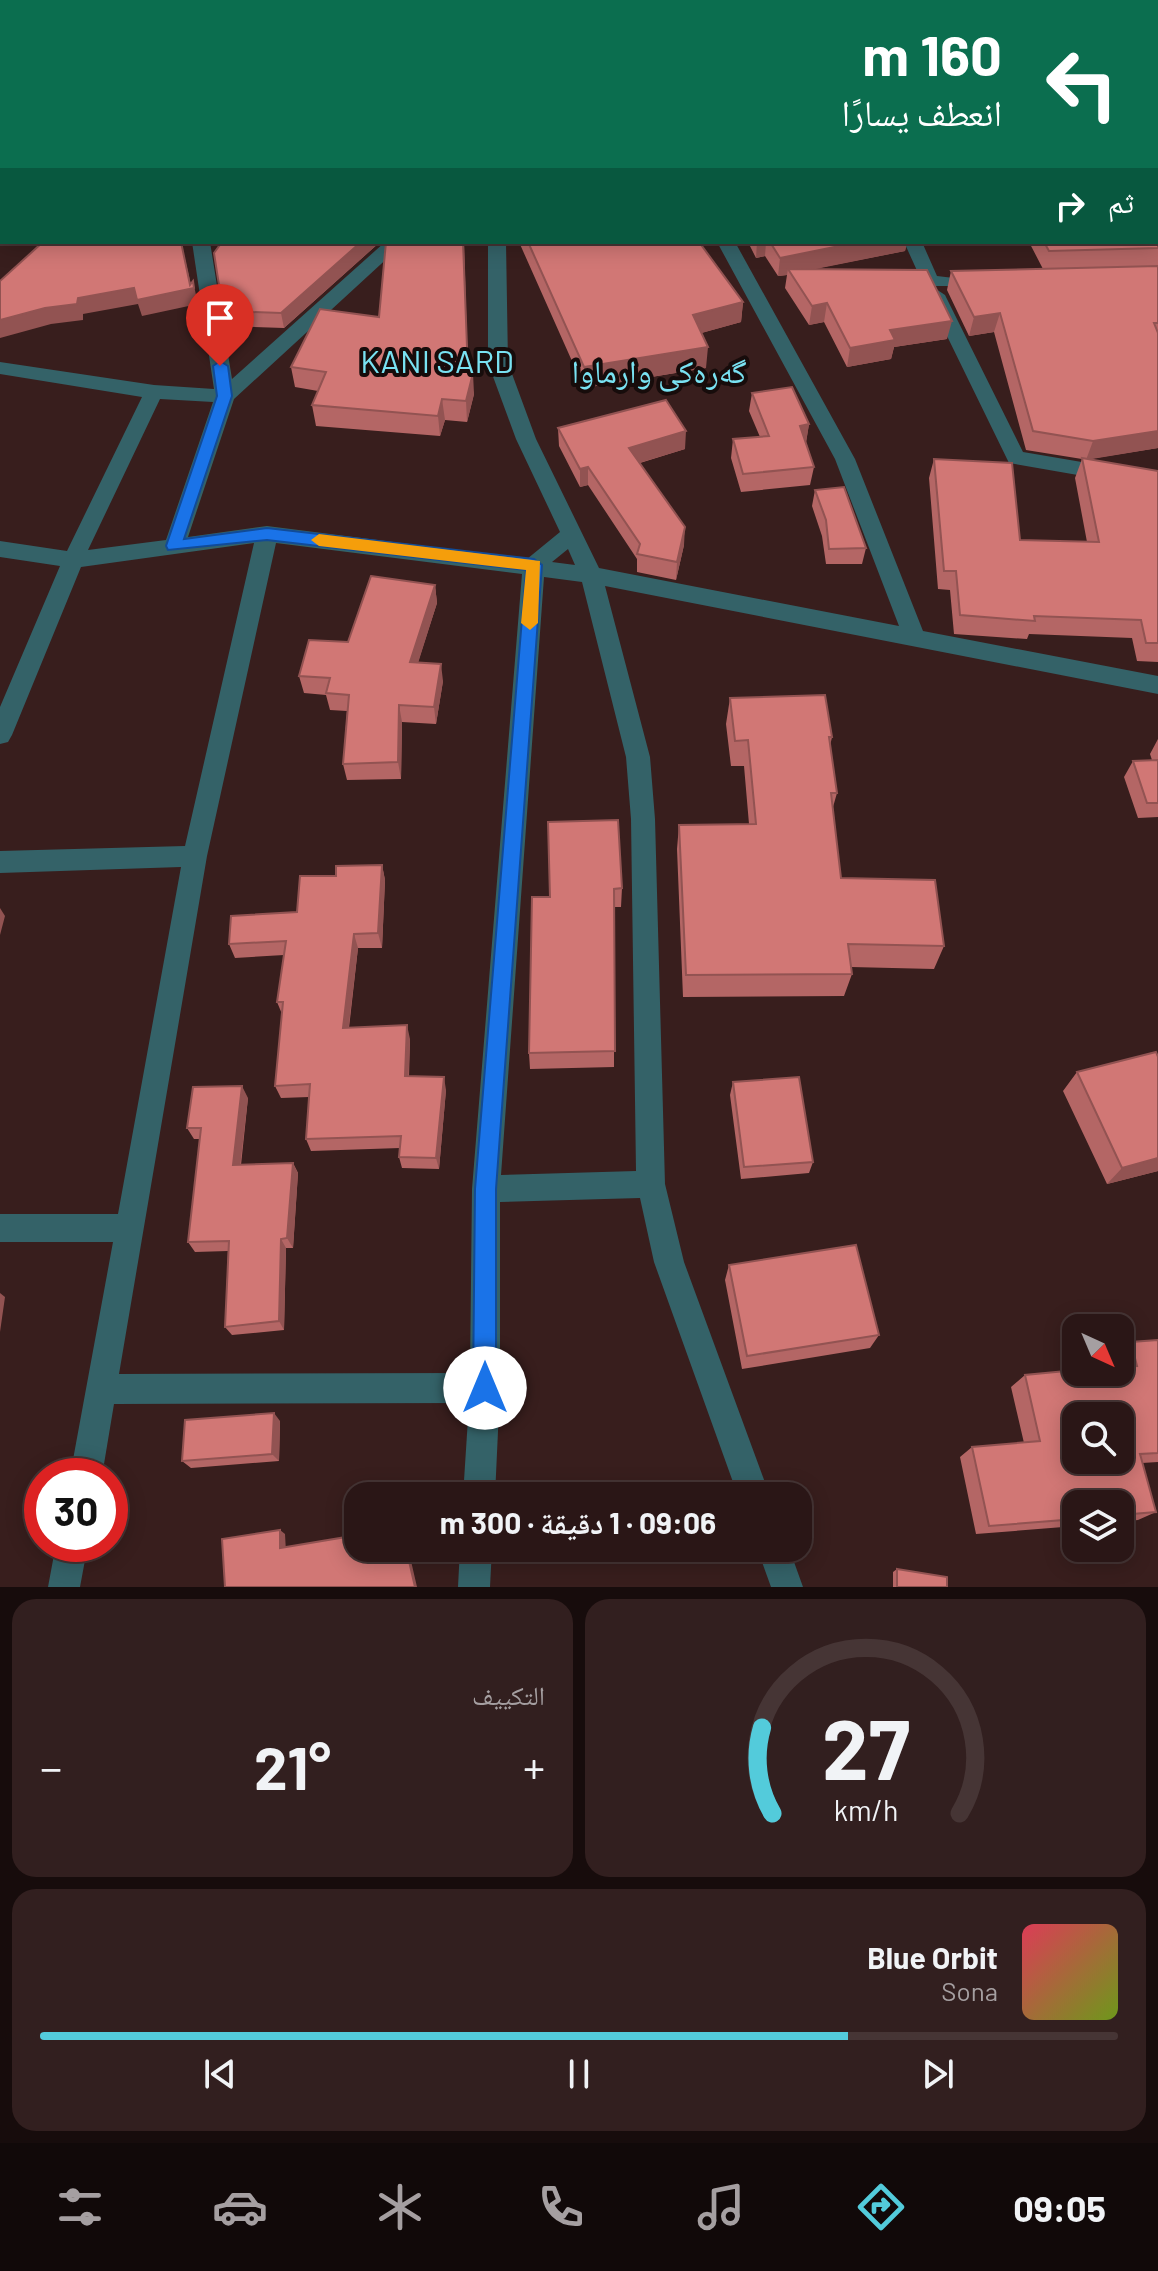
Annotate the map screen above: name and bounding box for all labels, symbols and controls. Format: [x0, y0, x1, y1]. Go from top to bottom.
text: 160 m [862, 20, 1002, 87]
icon: left [1030, 32, 1134, 136]
text: انعطف يسارًا [842, 90, 1002, 133]
text: ثم [1108, 183, 1134, 219]
icon: right [1048, 184, 1092, 228]
pin [186, 284, 254, 366]
icon: arrive [198, 296, 242, 340]
district label: KANI SARD [360, 341, 514, 379]
district label: گەرەکی وارماوا [571, 351, 747, 392]
north arrow [1062, 1314, 1134, 1386]
map controls [1062, 1314, 1134, 1562]
position arrow [443, 1346, 527, 1430]
button: search [1062, 1402, 1134, 1474]
speed limit sign: 30 [24, 1458, 128, 1562]
button: layers [1062, 1490, 1134, 1562]
text: 09:06 · 1 دقيقة · 300 m [440, 1504, 716, 1540]
text: التكييف [472, 1679, 545, 1710]
text: 27 [822, 1697, 909, 1797]
text: 21° [254, 1730, 331, 1802]
text: − [40, 1740, 62, 1793]
text: + [523, 1740, 545, 1793]
text: km/h [833, 1792, 898, 1827]
text: Blue Orbit [867, 1939, 998, 1975]
text: Sona [941, 1975, 998, 2006]
icon: previous [198, 2052, 242, 2096]
icon: pause [557, 2052, 601, 2096]
icon: next [916, 2052, 960, 2096]
icon: filters [52, 2179, 108, 2235]
icon: car [212, 2179, 268, 2235]
icon: climate [372, 2179, 428, 2235]
icon: phone [533, 2179, 589, 2235]
icon: music [693, 2179, 749, 2235]
icon: directions [853, 2179, 909, 2235]
text: 09:05 [1013, 2186, 1106, 2229]

